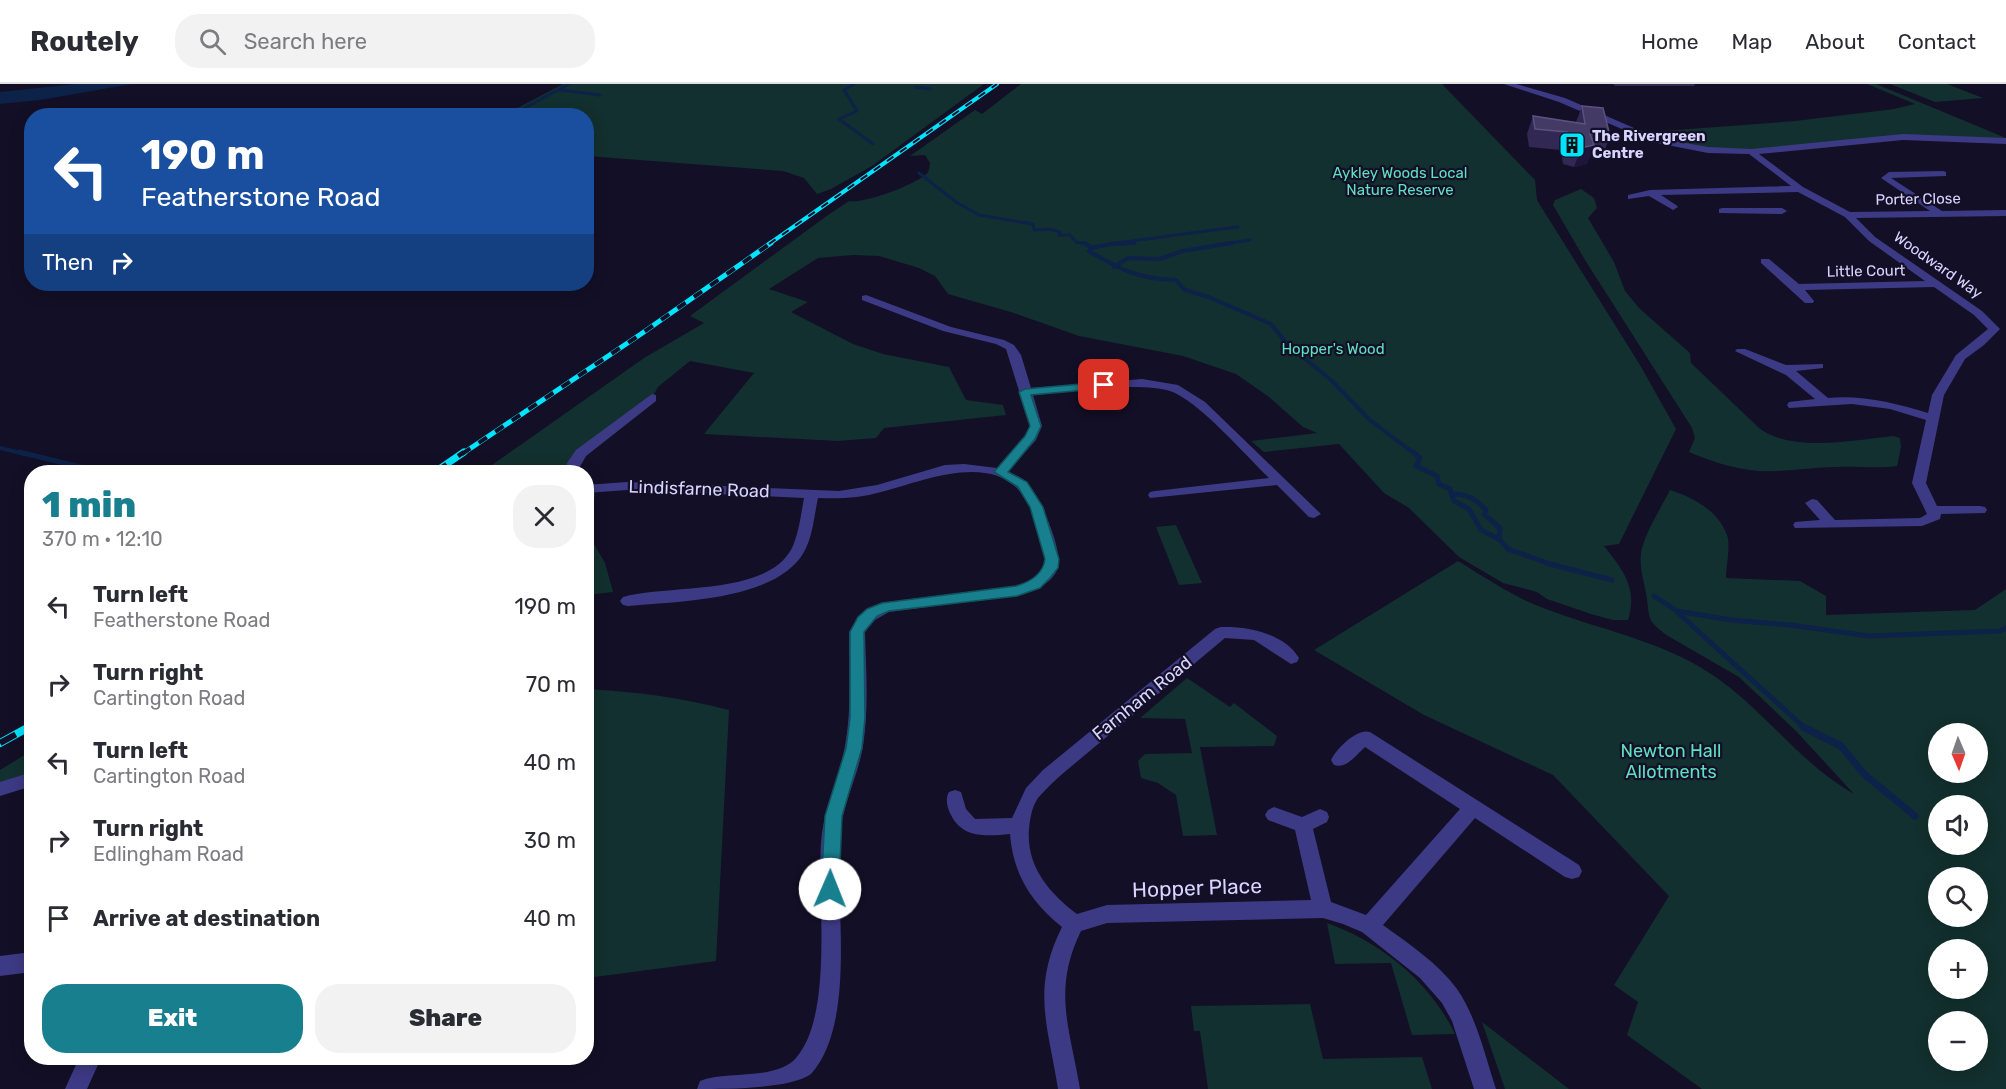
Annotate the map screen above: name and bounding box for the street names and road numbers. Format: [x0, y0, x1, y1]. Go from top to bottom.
street label: Porter Close [1875, 189, 1961, 209]
street label: Woodward Way [1890, 228, 1986, 302]
street label: Little Court [1826, 261, 1906, 281]
street label: Lindisfarne Road [628, 476, 770, 502]
street label: Farnham Road [1088, 651, 1196, 745]
street label: Hopper Place [1132, 873, 1262, 902]

